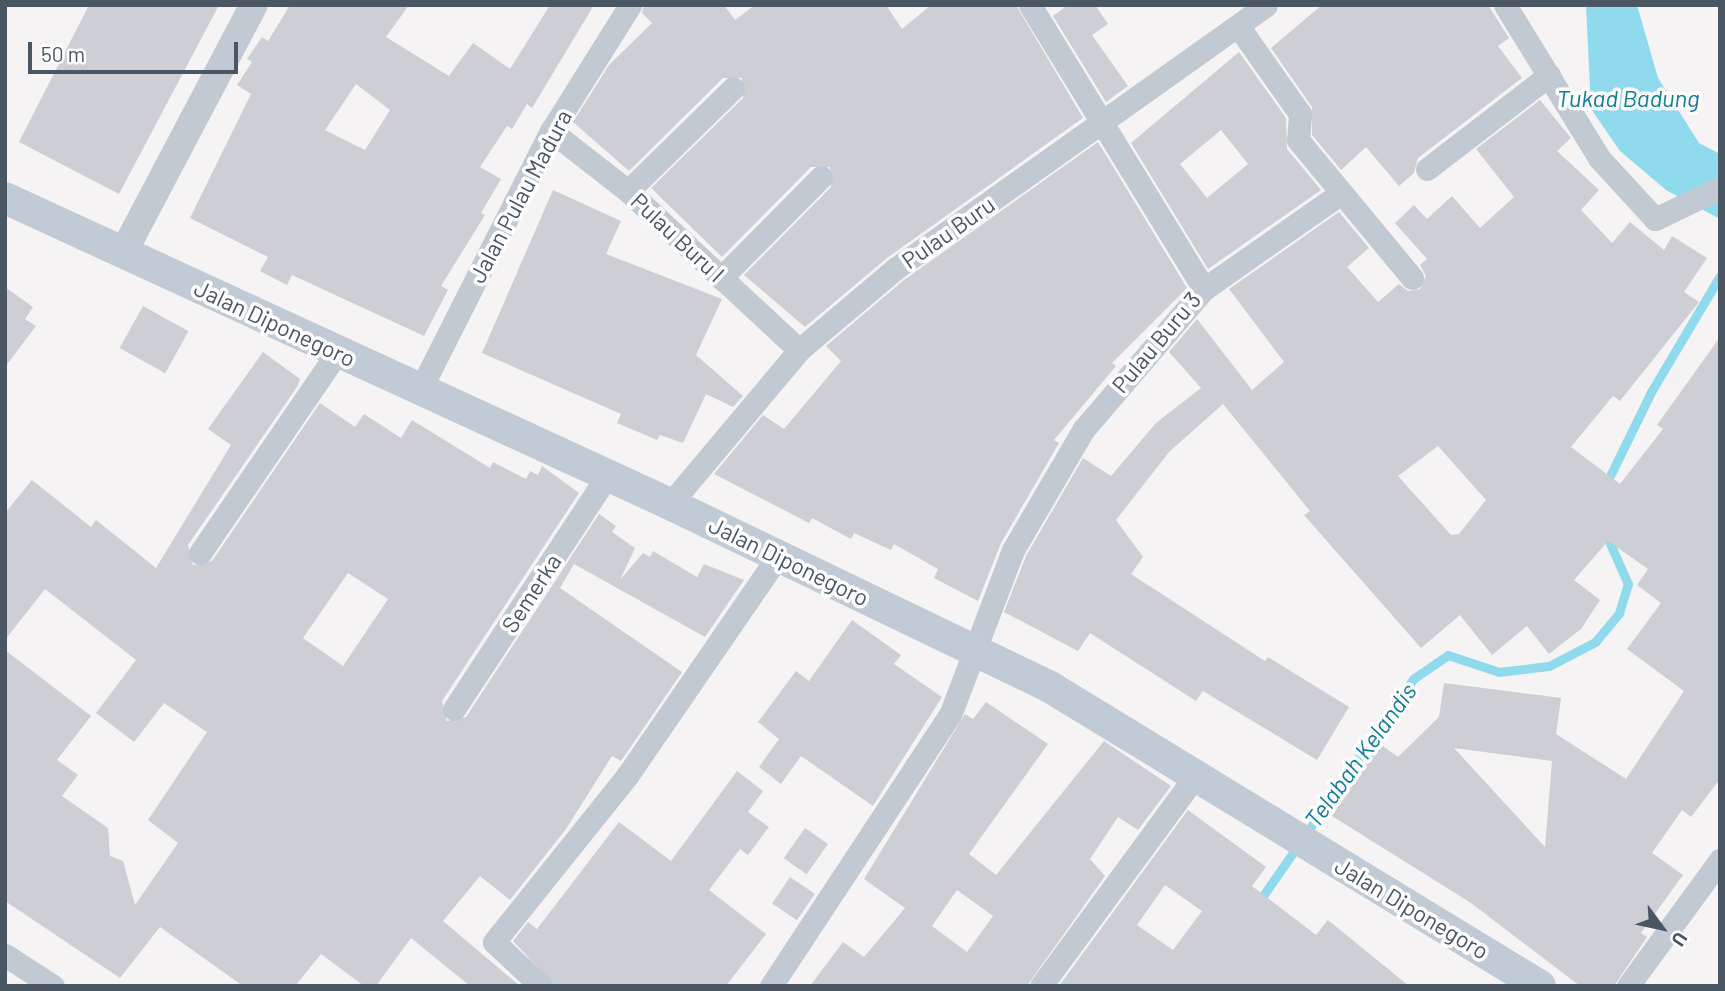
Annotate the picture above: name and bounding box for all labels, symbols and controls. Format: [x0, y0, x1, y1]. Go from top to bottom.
scale bar [32, 28, 242, 72]
text: 50 m [41, 41, 85, 66]
water label: Tukad Badung [1556, 84, 1700, 112]
street label: Jalan Pulau Madura [463, 105, 577, 287]
street label: Pulau Buru I [626, 187, 730, 287]
street label: Pulau Buru [896, 190, 1000, 274]
street label: Jalan Diponegoro [190, 274, 360, 372]
street label: Pulau Buru 3 [1106, 286, 1206, 398]
street label: Jalan Diponegoro [705, 510, 873, 612]
street label: Semerka [495, 548, 567, 638]
water label: Telabah Kelandis [1298, 677, 1422, 833]
street label: Jalan Diponegoro [1330, 851, 1494, 965]
north arrow [1627, 893, 1697, 963]
text: U [1667, 928, 1693, 951]

